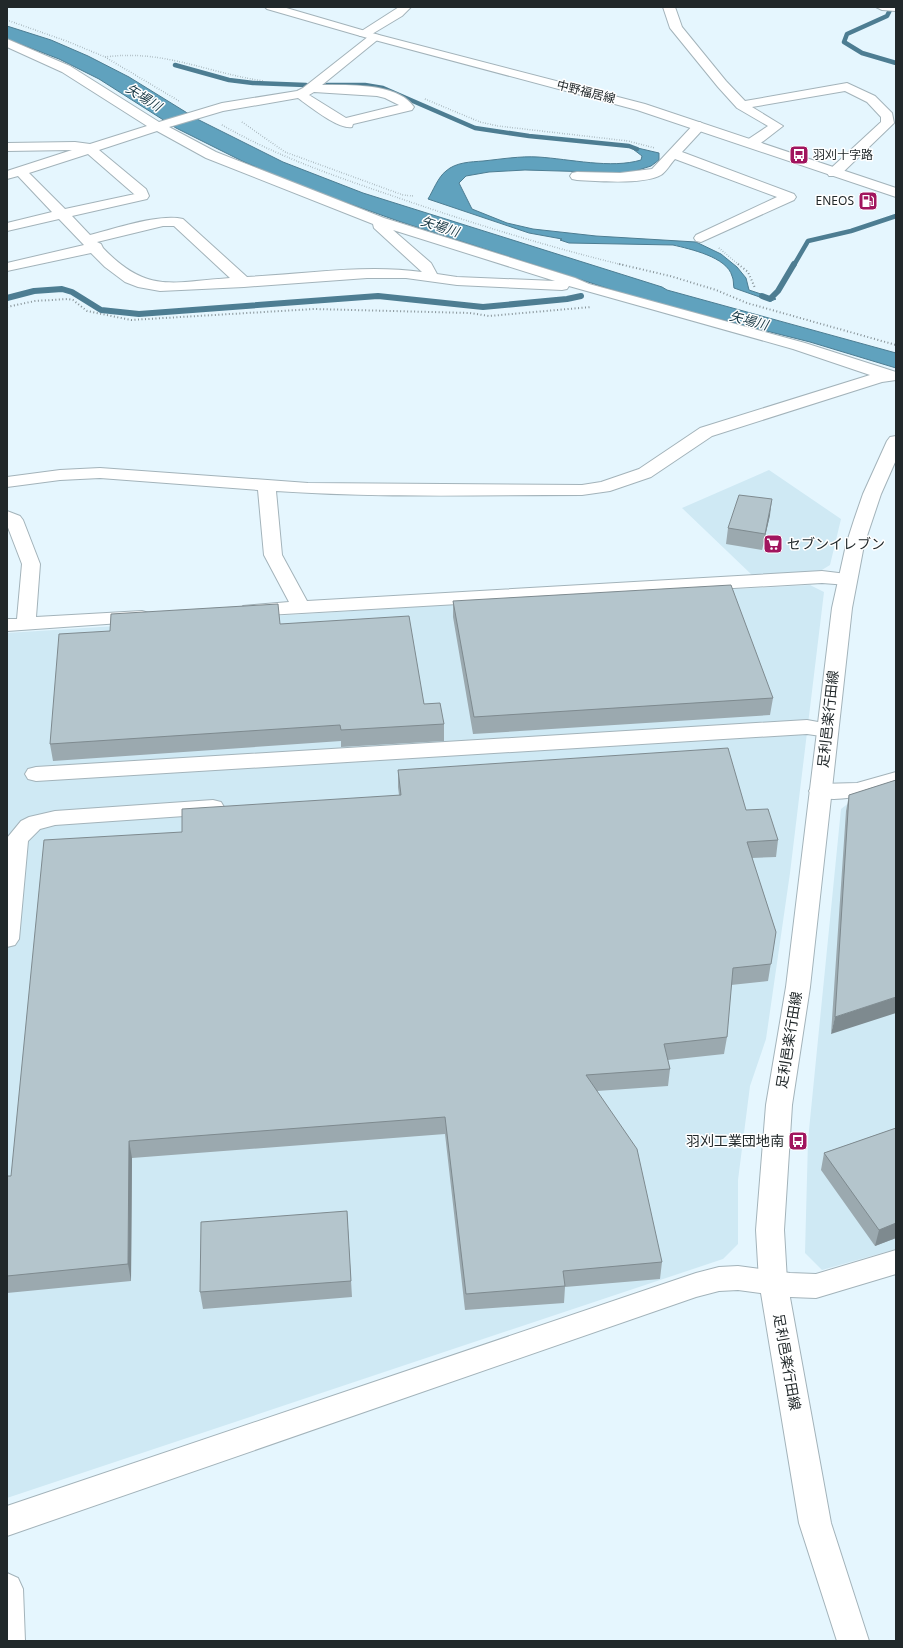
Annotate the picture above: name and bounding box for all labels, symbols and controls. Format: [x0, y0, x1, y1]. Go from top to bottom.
street label: 中野福居線 [555, 76, 617, 107]
water label: 矢場川 [123, 79, 167, 116]
bus stop icon: 羽刈十字路 [788, 144, 810, 166]
place label: 羽刈十字路 [813, 146, 873, 163]
fuel station icon: ENEOS [857, 190, 879, 212]
place label: ENEOS [816, 192, 854, 209]
water label: 矢場川 [419, 211, 463, 241]
water label: 矢場川 [728, 306, 772, 334]
supermarket icon: セブンイレブン [762, 533, 784, 555]
place label: セブンイレブン [787, 534, 885, 553]
street label: 足利邑楽行田線 [813, 669, 842, 769]
street label: 足利邑楽行田線 [771, 990, 806, 1090]
bus stop icon: 羽刈工業団地南 [787, 1130, 809, 1152]
place label: 羽刈工業団地南 [686, 1131, 784, 1150]
street label: 足利邑楽行田線 [770, 1312, 805, 1412]

